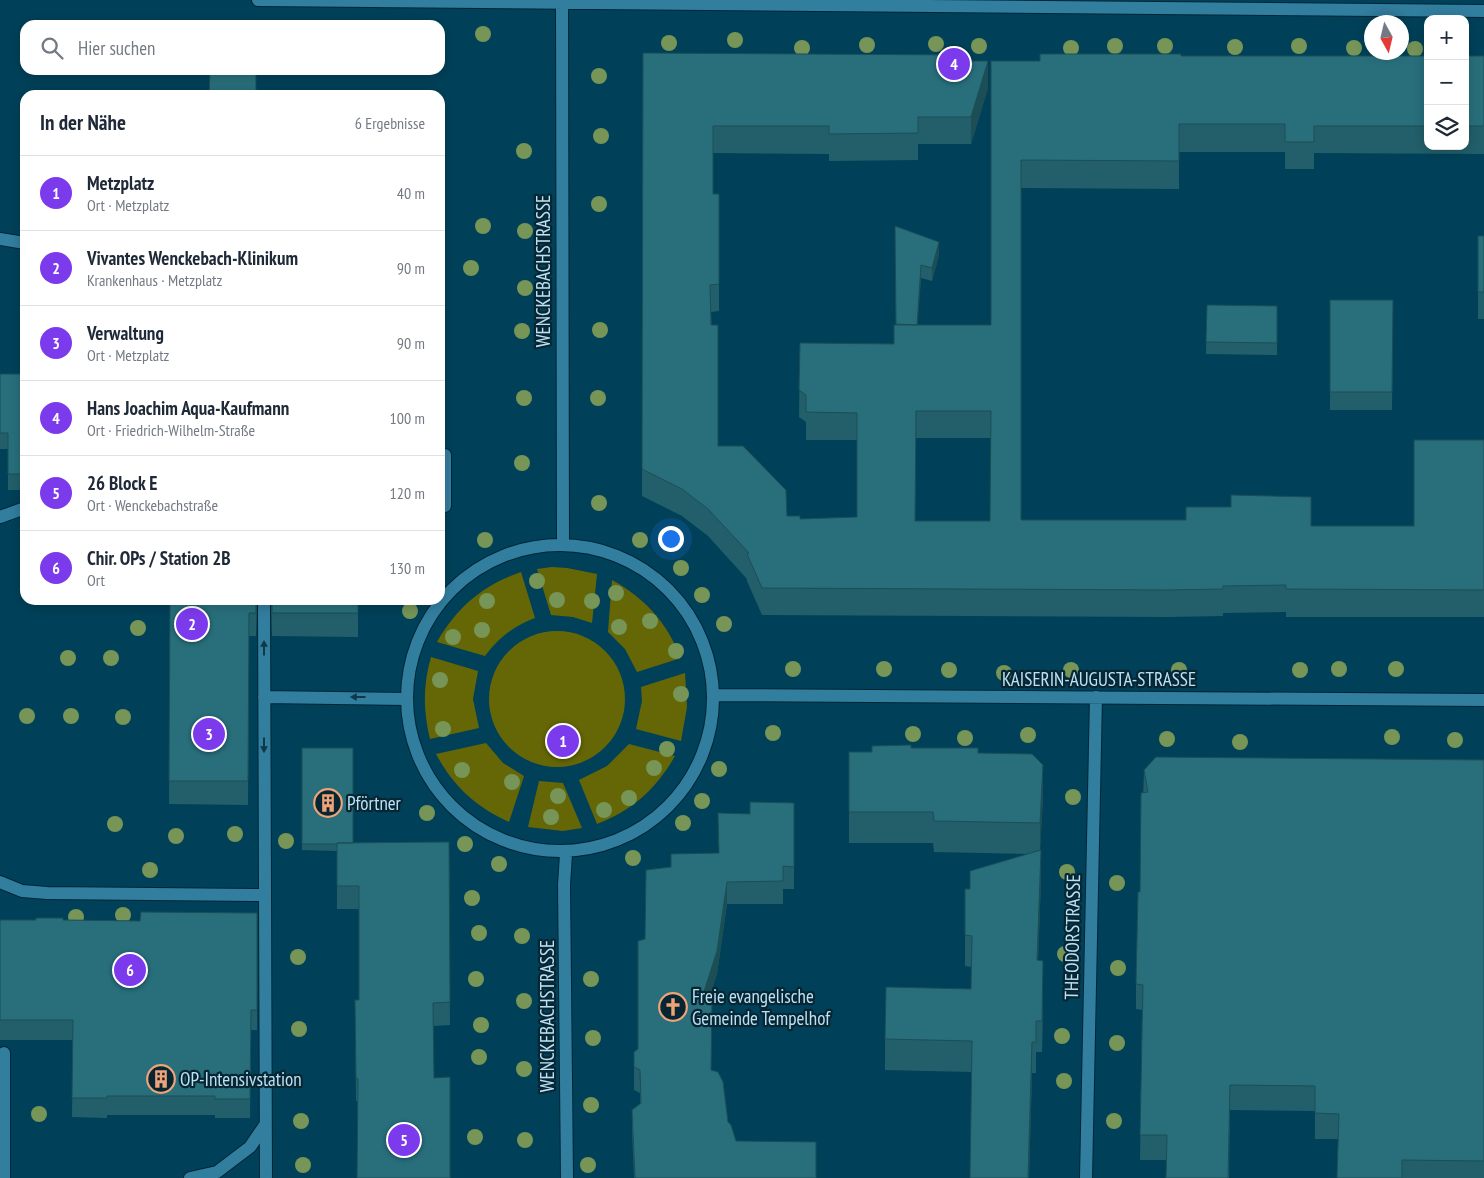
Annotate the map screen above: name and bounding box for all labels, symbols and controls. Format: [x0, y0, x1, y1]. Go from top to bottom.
north arrow [1364, 15, 1409, 60]
map controls [1424, 15, 1469, 150]
button: + [1424, 15, 1469, 60]
search box [20, 20, 445, 75]
icon: search [38, 34, 66, 62]
text: Hier suchen [78, 36, 155, 60]
pin: 4 [938, 45, 970, 83]
button: − [1424, 60, 1469, 105]
button: layers [1424, 105, 1469, 150]
text: In der Nähe [40, 109, 126, 136]
text: 6 Ergebnisse [355, 113, 425, 133]
text: Metzplatz [87, 171, 154, 195]
text: 1 [52, 183, 60, 203]
text: 40 m [397, 183, 425, 203]
text: Ort · Metzplatz [87, 195, 169, 215]
street label: WENCKEBACHSTRASSE [531, 195, 555, 347]
text: Vivantes Wenckebach-Klinikum [87, 246, 298, 270]
text: 2 [52, 258, 60, 278]
text: 90 m [397, 258, 425, 278]
text: Krankenhaus · Metzplatz [87, 270, 222, 290]
text: Verwaltung [87, 321, 164, 345]
text: 3 [52, 333, 60, 353]
text: 90 m [397, 333, 425, 353]
text: Ort · Metzplatz [87, 345, 169, 365]
text: Hans Joachim Aqua-Kaufmann [87, 396, 289, 420]
text: 4 [52, 408, 60, 428]
text: 100 m [390, 408, 425, 428]
text: Ort · Friedrich-Wilhelm-Straße [87, 420, 255, 440]
text: 26 Block E [87, 471, 158, 495]
text: 5 [52, 483, 60, 503]
text: 120 m [390, 483, 425, 503]
text: Ort · Wenckebachstraße [87, 495, 218, 515]
your location [658, 526, 684, 552]
text: Chir. OPs / Station 2B [87, 546, 231, 570]
text: 6 [52, 558, 60, 578]
text: 130 m [390, 558, 425, 578]
text: Ort [87, 570, 105, 590]
pin: 2 [176, 605, 208, 643]
one-way arrow [260, 640, 268, 656]
street label: KAISERIN-AUGUSTA-STRASSE [1002, 667, 1196, 691]
one-way arrow [350, 693, 366, 701]
pin: 3 [193, 715, 225, 753]
pin: 1 [547, 722, 579, 760]
one-way arrow [260, 738, 268, 754]
building icon: Pförtner [313, 788, 343, 818]
place label: Pförtner [347, 791, 402, 815]
street label: THEODORSTRASSE [1059, 874, 1085, 1000]
street label: WENCKEBACHSTRASSE [535, 940, 559, 1092]
pin: 6 [114, 951, 146, 989]
place label: Freie evangelische Gemeinde Tempelhof [692, 984, 831, 1030]
church icon: Freie evangelische Gemeinde Tempelhof [658, 992, 688, 1022]
building icon: OP-Intensivstation [146, 1064, 176, 1094]
place label: OP-Intensivstation [180, 1067, 302, 1091]
pin: 5 [388, 1121, 420, 1159]

